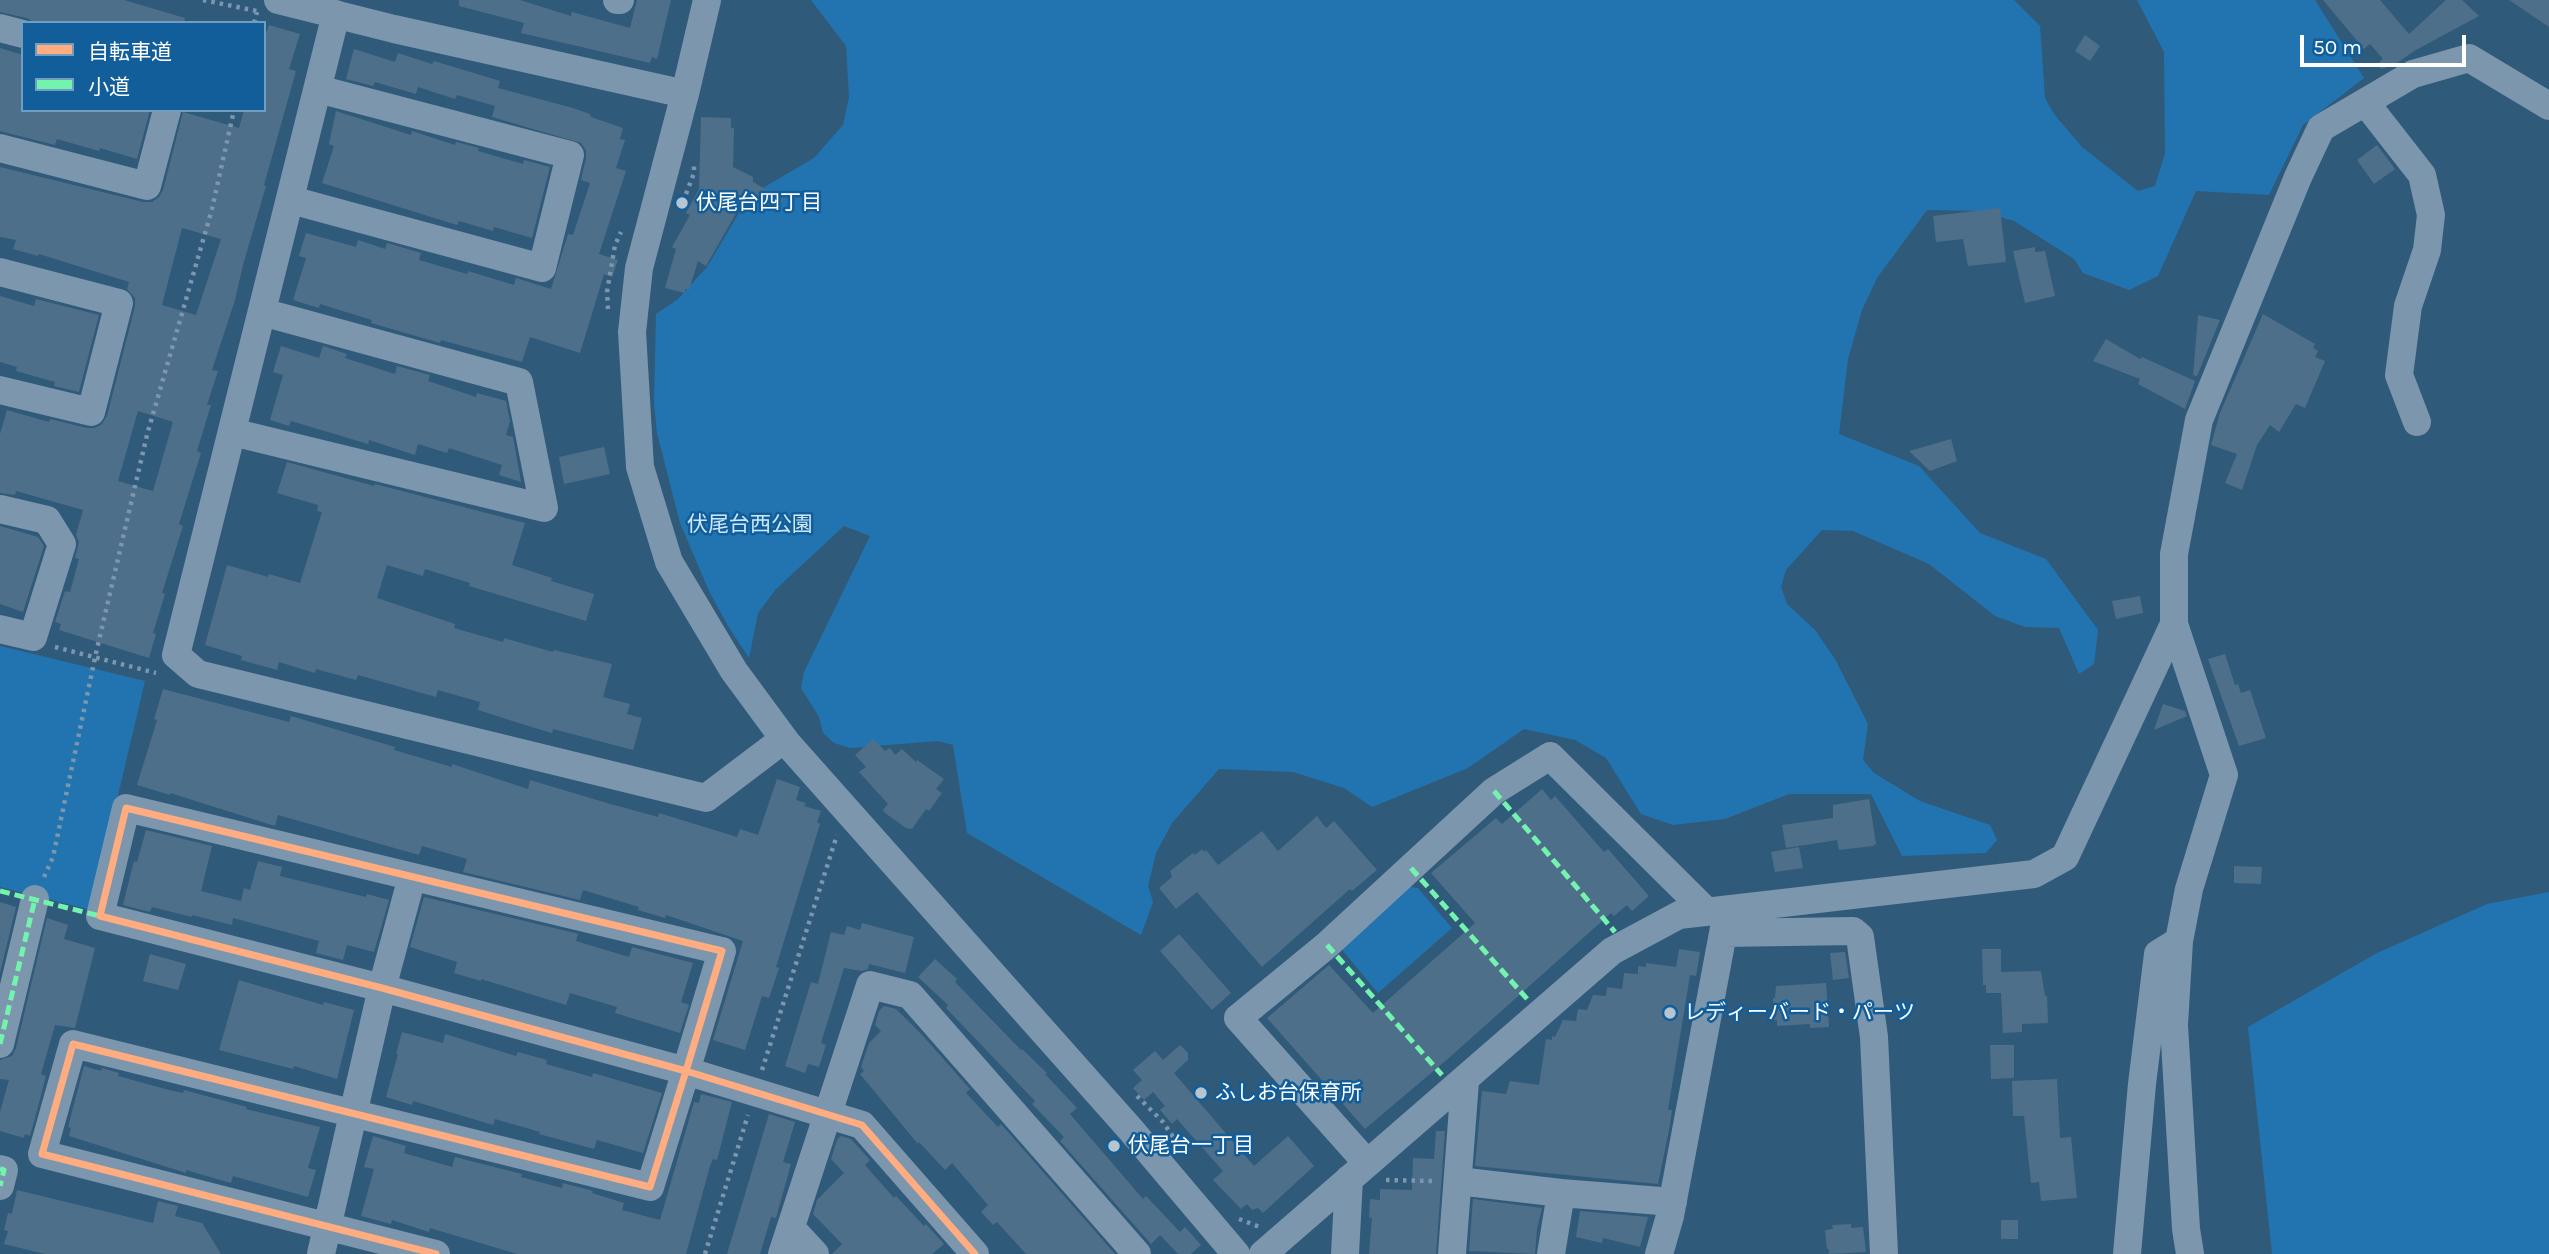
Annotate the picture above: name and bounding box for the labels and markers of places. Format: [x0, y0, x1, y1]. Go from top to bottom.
place label: 伏尾台四丁目 [696, 190, 822, 216]
marker: 伏尾台四丁目 [674, 195, 690, 211]
place label: レディーバード・パーツ [1684, 1000, 1915, 1026]
marker: レディーバード・パーツ [1662, 1005, 1678, 1021]
place label: ふしお台保育所 [1215, 1080, 1362, 1106]
marker: ふしお台保育所 [1193, 1085, 1209, 1101]
place label: 伏尾台一丁目 [1128, 1133, 1254, 1159]
marker: 伏尾台一丁目 [1106, 1138, 1122, 1154]

